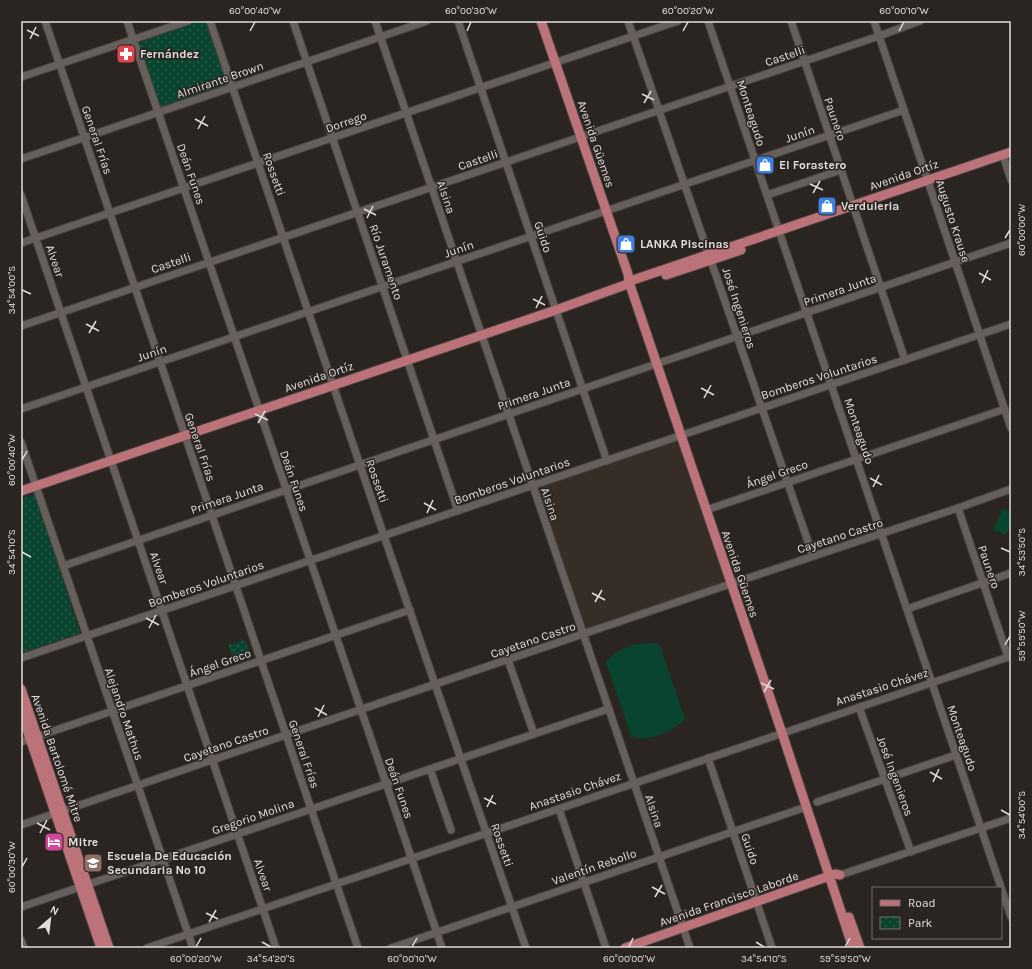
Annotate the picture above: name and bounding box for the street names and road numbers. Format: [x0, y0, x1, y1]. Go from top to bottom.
street label: Castelli [763, 43, 807, 69]
street label: Almirante Brown [175, 59, 265, 101]
street label: Monteagudo [734, 78, 768, 148]
street label: Paunero [821, 96, 849, 142]
street label: Avenida Güemes [575, 99, 617, 189]
street label: General Frías [79, 104, 115, 176]
street label: Dorrego [324, 108, 368, 136]
street label: Junín [783, 122, 817, 146]
street label: Deán Funes [174, 142, 208, 206]
street label: Castelli [456, 147, 500, 173]
street label: Rossetti [260, 150, 288, 198]
street label: Avenida Ortíz [868, 157, 941, 193]
street label: Augusto Krause [933, 178, 973, 264]
street label: Alsina [434, 179, 458, 215]
street label: Guido [531, 219, 555, 255]
street label: Río Juramento [367, 222, 405, 302]
street label: Junín [442, 237, 476, 261]
street label: Alvear [43, 243, 67, 280]
street label: Castelli [149, 250, 193, 276]
street label: José Ingenieros [719, 266, 759, 350]
street label: Primera Junta [802, 271, 878, 309]
street label: Junín [135, 341, 169, 365]
street label: Bomberos Voluntarios [759, 352, 879, 402]
street label: Avenida Ortíz [283, 359, 356, 395]
street label: Primera Junta [496, 375, 572, 413]
street label: Monteagudo [841, 396, 877, 466]
street label: General Frías [182, 411, 218, 483]
street label: Deán Funes [277, 449, 311, 513]
street label: Bomberos Voluntarios [452, 455, 572, 507]
street label: Ángel Greco [744, 456, 810, 491]
street label: Rossetti [363, 457, 391, 505]
street label: Primera Junta [189, 479, 265, 517]
street label: Alsina [538, 486, 562, 522]
street label: Cayetano Castro [795, 516, 885, 556]
street label: Avenida Güemes [719, 529, 761, 619]
street label: Paunero [975, 544, 1003, 590]
street label: Alvear [147, 550, 171, 587]
street label: Bomberos Voluntarios [146, 558, 266, 610]
street label: Cayetano Castro [489, 619, 577, 661]
street label: Ángel Greco [187, 645, 253, 680]
street label: Anastasio Chávez [834, 665, 930, 709]
street label: Alejandro Mathus [102, 666, 146, 762]
street label: Avenida Bartolomé Mitre [28, 692, 86, 824]
street label: Monteagudo [944, 703, 980, 773]
street label: General Frías [286, 718, 322, 790]
street label: Cayetano Castro [182, 723, 270, 765]
street label: José Ingenieros [874, 734, 916, 818]
street label: Deán Funes [382, 756, 416, 820]
street label: Anastasio Chávez [527, 769, 623, 813]
street label: Alsina [642, 793, 666, 829]
street label: Gregorio Molina [210, 796, 296, 838]
street label: Rossetti [488, 821, 516, 869]
street label: Guido [738, 831, 762, 867]
street label: Valentín Rebollo [550, 846, 638, 888]
street label: Alvear [251, 857, 275, 894]
street label: Avenida Francisco Laborde [658, 869, 800, 929]

